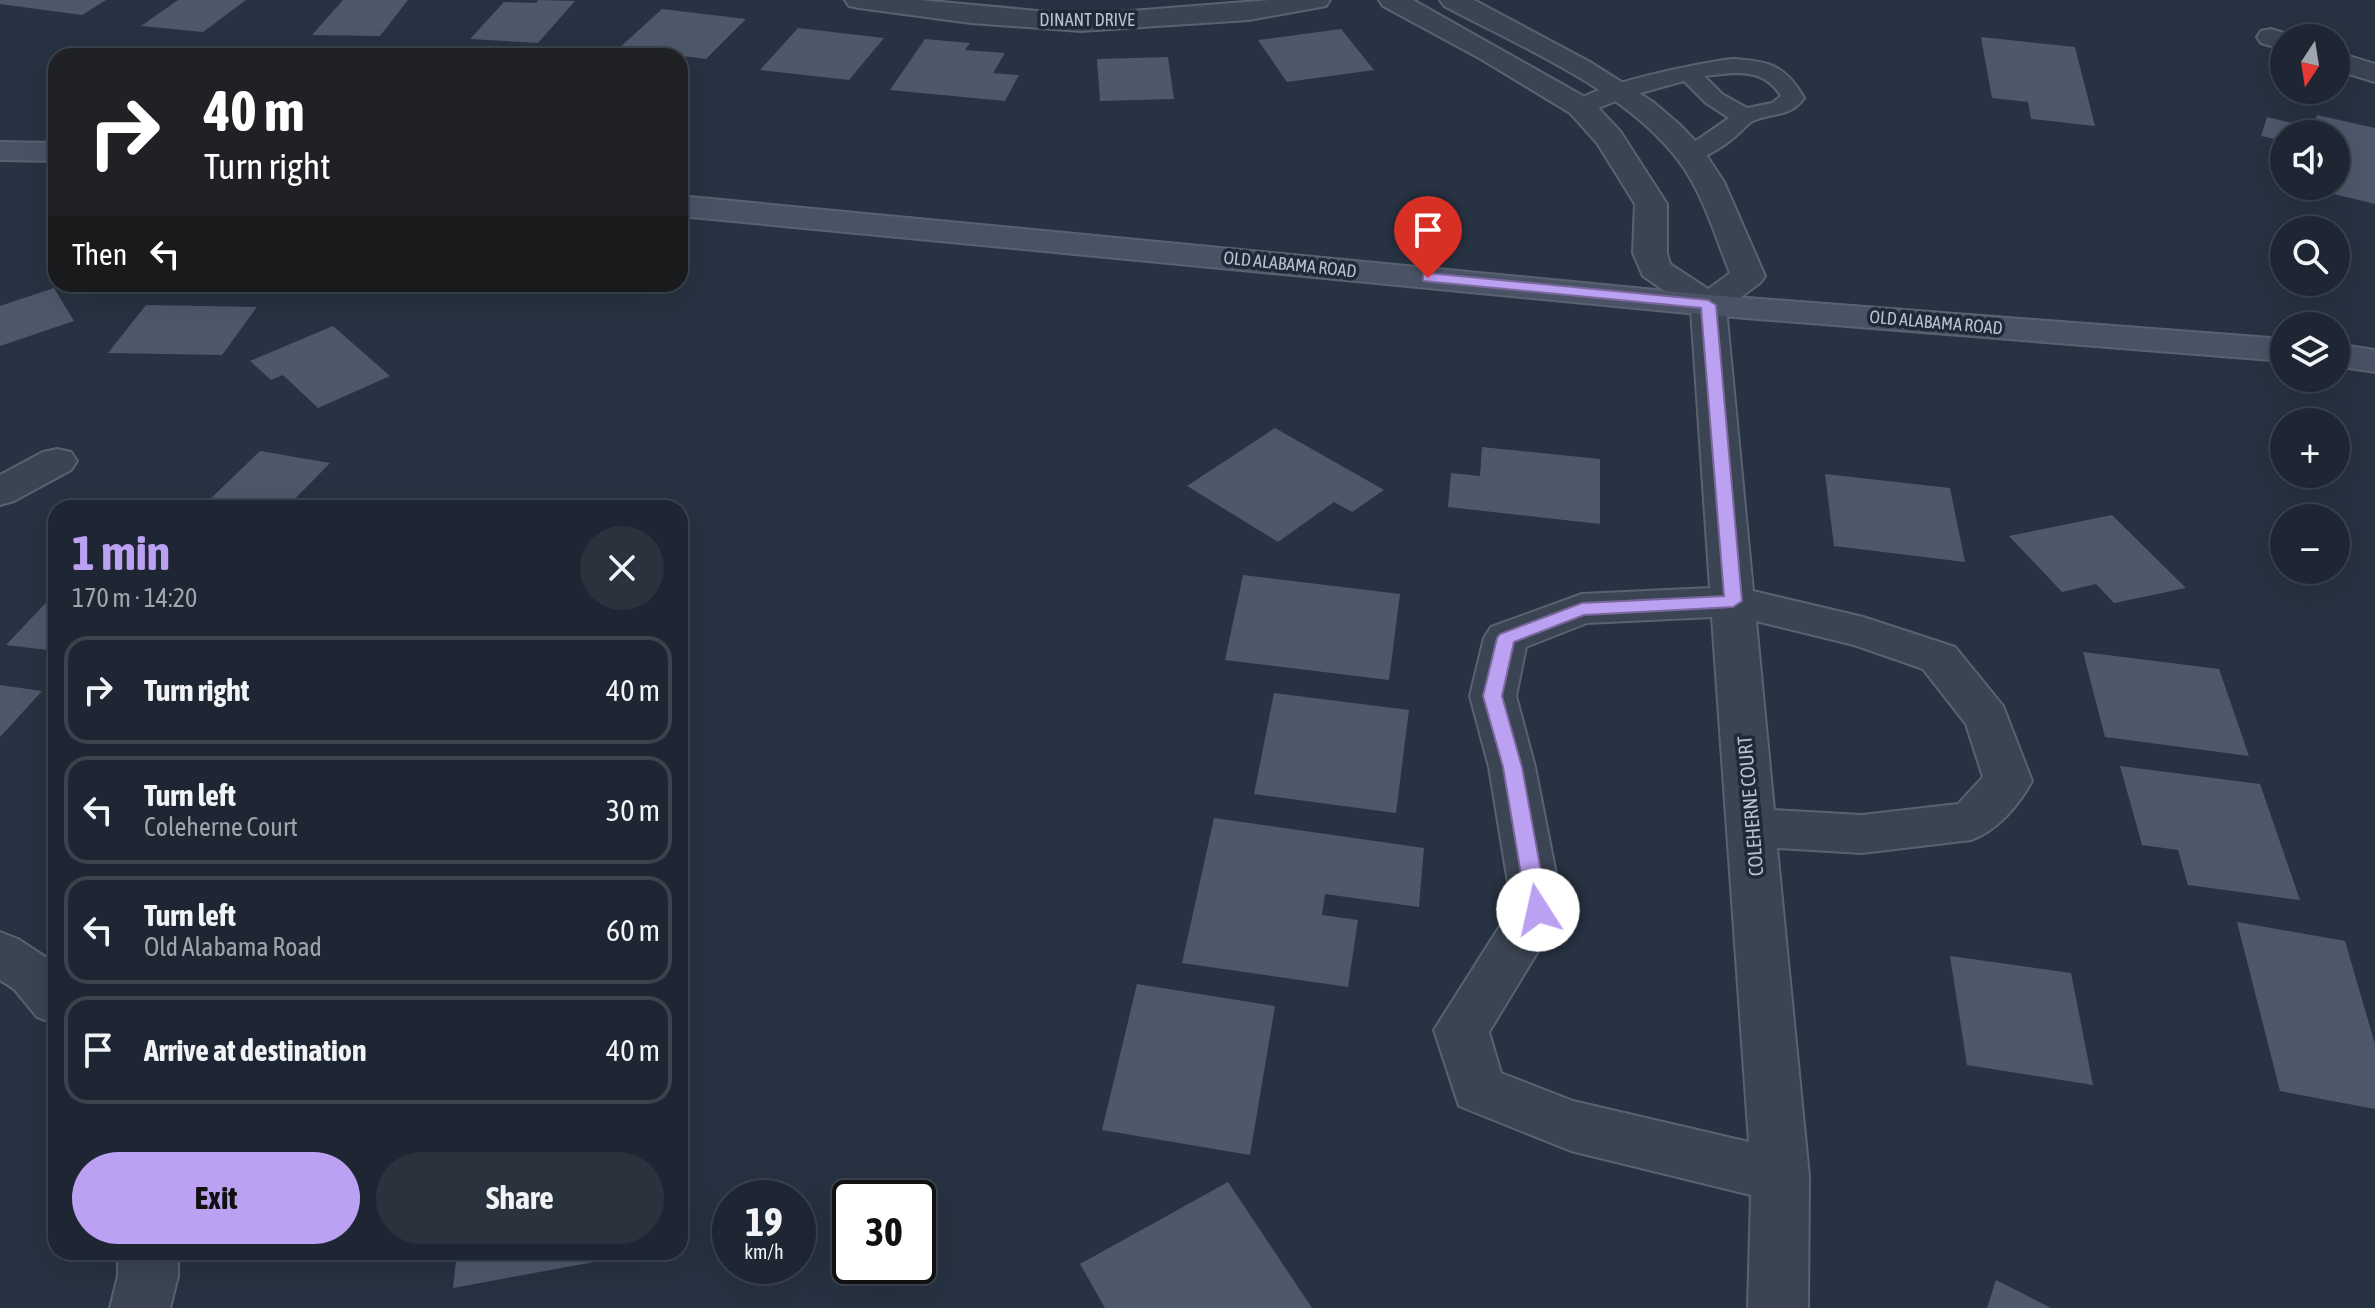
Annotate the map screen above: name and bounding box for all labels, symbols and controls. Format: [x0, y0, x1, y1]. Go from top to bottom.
street label: DINANT DRIVE [1039, 9, 1135, 30]
north arrow [2270, 24, 2350, 104]
map controls [2270, 24, 2350, 584]
text: 40 m [204, 79, 305, 143]
icon: right [72, 80, 176, 184]
button: sound [2270, 120, 2350, 200]
text: Turn right [204, 145, 331, 187]
pin [1394, 196, 1462, 278]
icon: arrive [1406, 208, 1450, 252]
button: search [2270, 216, 2350, 296]
icon: left [143, 232, 187, 276]
text: Then [72, 237, 127, 271]
street label: OLD ALABAMA ROAD [1222, 247, 1358, 281]
street label: OLD ALABAMA ROAD [1869, 306, 2003, 338]
button: layers [2270, 312, 2350, 392]
button: + [2270, 408, 2350, 488]
button: − [2270, 504, 2350, 584]
text: 1 min [72, 525, 170, 580]
button: close [580, 526, 664, 610]
text: 170 m · 14:20 [72, 583, 197, 613]
icon: right [76, 668, 120, 712]
text: Turn right [144, 673, 250, 707]
text: 40 m [606, 673, 660, 707]
street label: COLEHERNE COURT [1732, 735, 1768, 877]
text: Turn left [144, 778, 236, 812]
icon: left [76, 788, 120, 832]
text: 30 m [606, 793, 660, 827]
text: Coleherne Court [144, 812, 298, 842]
position arrow [1496, 868, 1580, 952]
text: Turn left [144, 898, 236, 932]
icon: left [76, 908, 120, 952]
text: 60 m [606, 913, 660, 947]
text: Old Alabama Road [144, 932, 322, 962]
icon: arrive [76, 1028, 120, 1072]
text: Arrive at destination [144, 1033, 366, 1067]
text: 40 m [606, 1033, 660, 1067]
button: Exit [72, 1152, 360, 1244]
button: Share [376, 1152, 664, 1244]
speed limit sign: 30 [832, 1180, 936, 1284]
text: 19 [745, 1199, 783, 1244]
text: km/h [744, 1240, 784, 1263]

